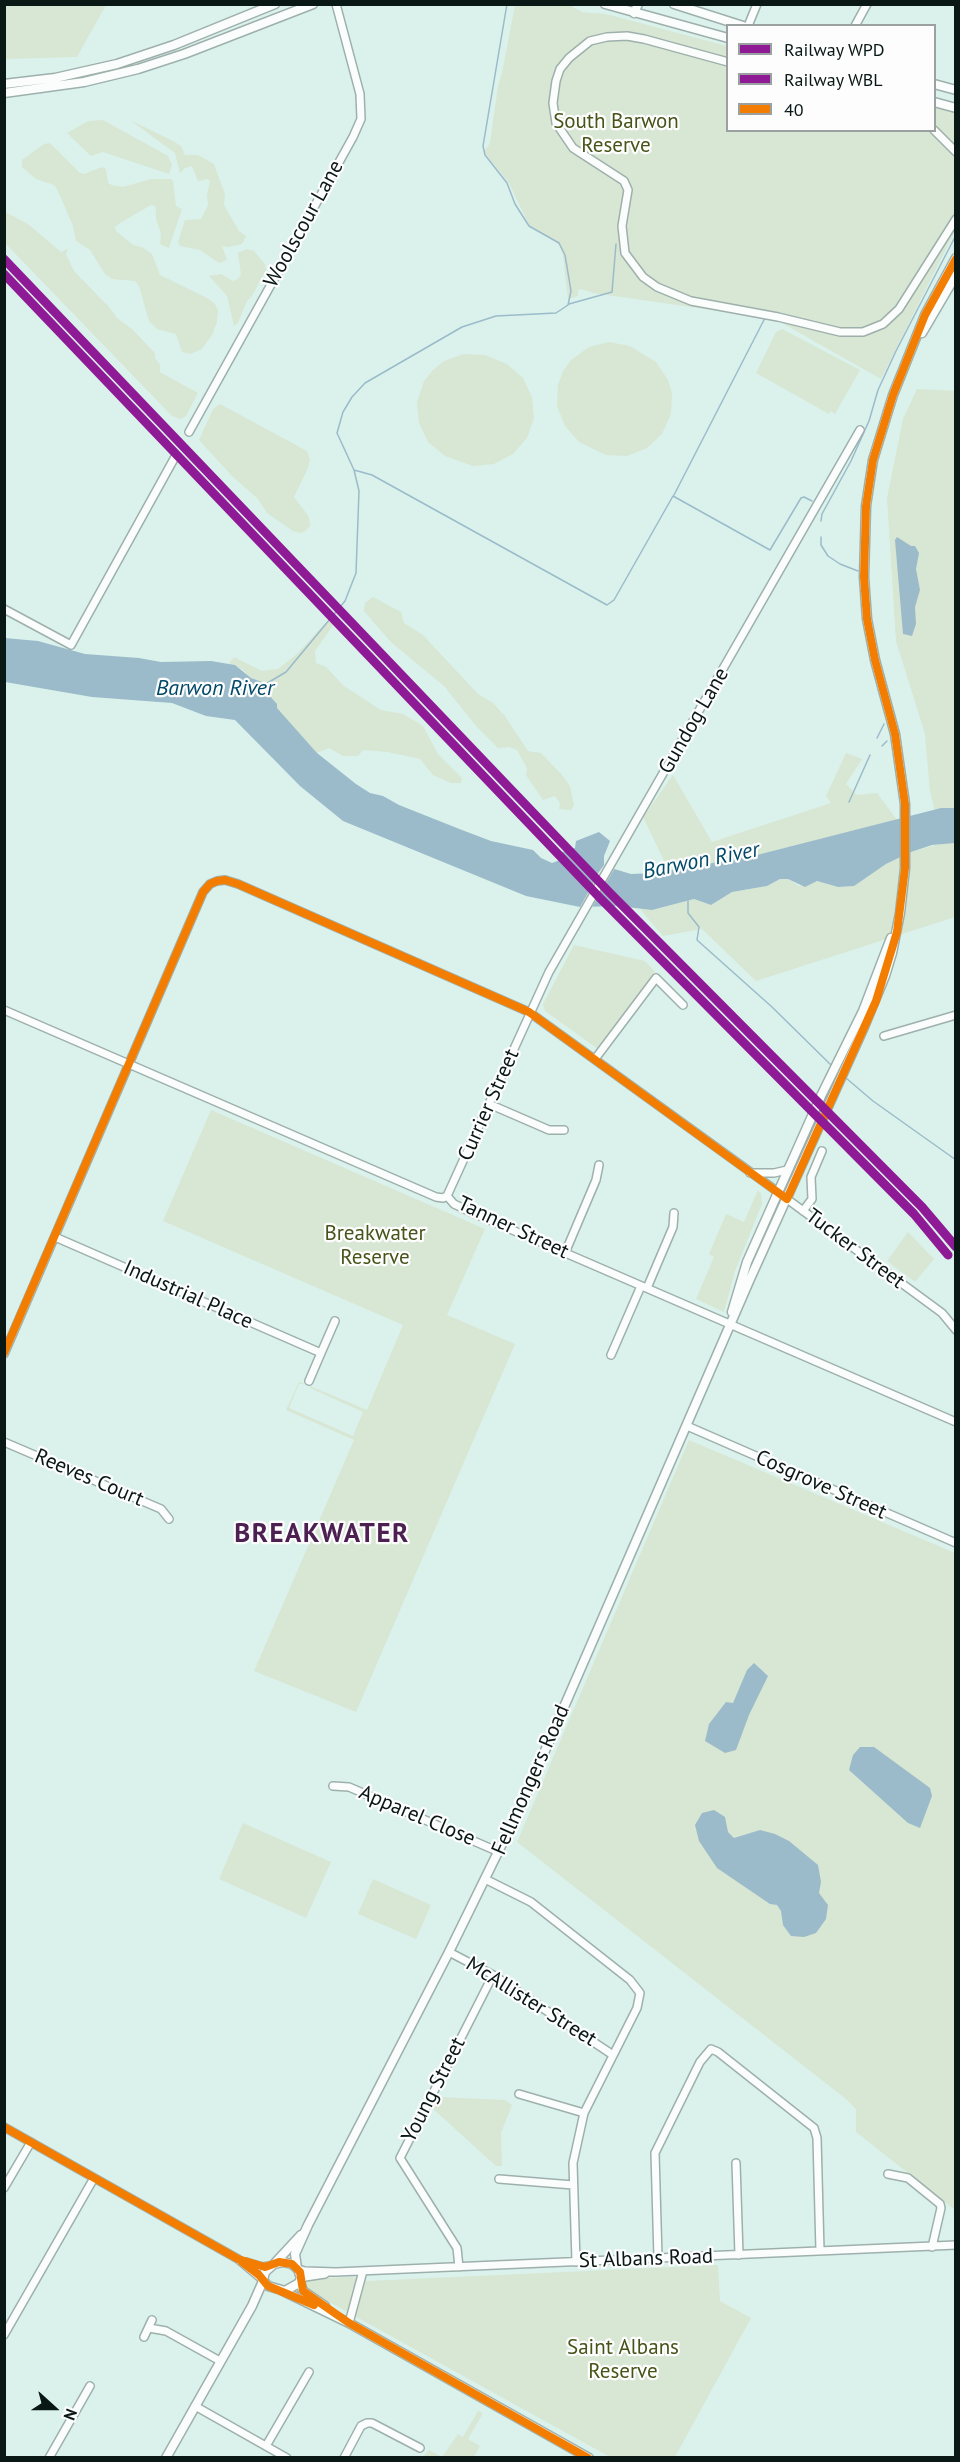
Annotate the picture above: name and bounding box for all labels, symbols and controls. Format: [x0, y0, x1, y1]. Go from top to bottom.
legend [726, 24, 936, 132]
text: Railway WPD [784, 38, 885, 61]
text: Railway WBL [784, 68, 883, 91]
text: 40 [784, 98, 804, 121]
park label: South Barwon Reserve [553, 109, 679, 159]
street label: Woolscour Lane [259, 156, 349, 292]
street label: Gundog Lane [654, 664, 734, 778]
water label: Barwon River [156, 676, 274, 702]
water label: Barwon River [640, 837, 762, 885]
street label: Currier Street [453, 1045, 525, 1165]
street label: Tanner Street [453, 1191, 573, 1265]
street label: Tucker Street [801, 1204, 909, 1294]
park label: Breakwater Reserve [324, 1221, 426, 1271]
street label: Industrial Place [119, 1255, 257, 1335]
street label: Reeves Court [31, 1444, 147, 1512]
street label: Cosgrove Street [752, 1445, 890, 1525]
district label: BREAKWATER [234, 1518, 410, 1550]
street label: Fellmongers Road [487, 1701, 575, 1859]
street label: Apparel Close [355, 1780, 479, 1852]
street label: McAllister Street [461, 1952, 601, 2052]
street label: Young Street [397, 2033, 471, 2147]
street label: St Albans Road [578, 2244, 714, 2274]
park label: Saint Albans Reserve [567, 2335, 679, 2385]
north arrow [24, 2378, 84, 2438]
text: N [60, 2406, 82, 2423]

